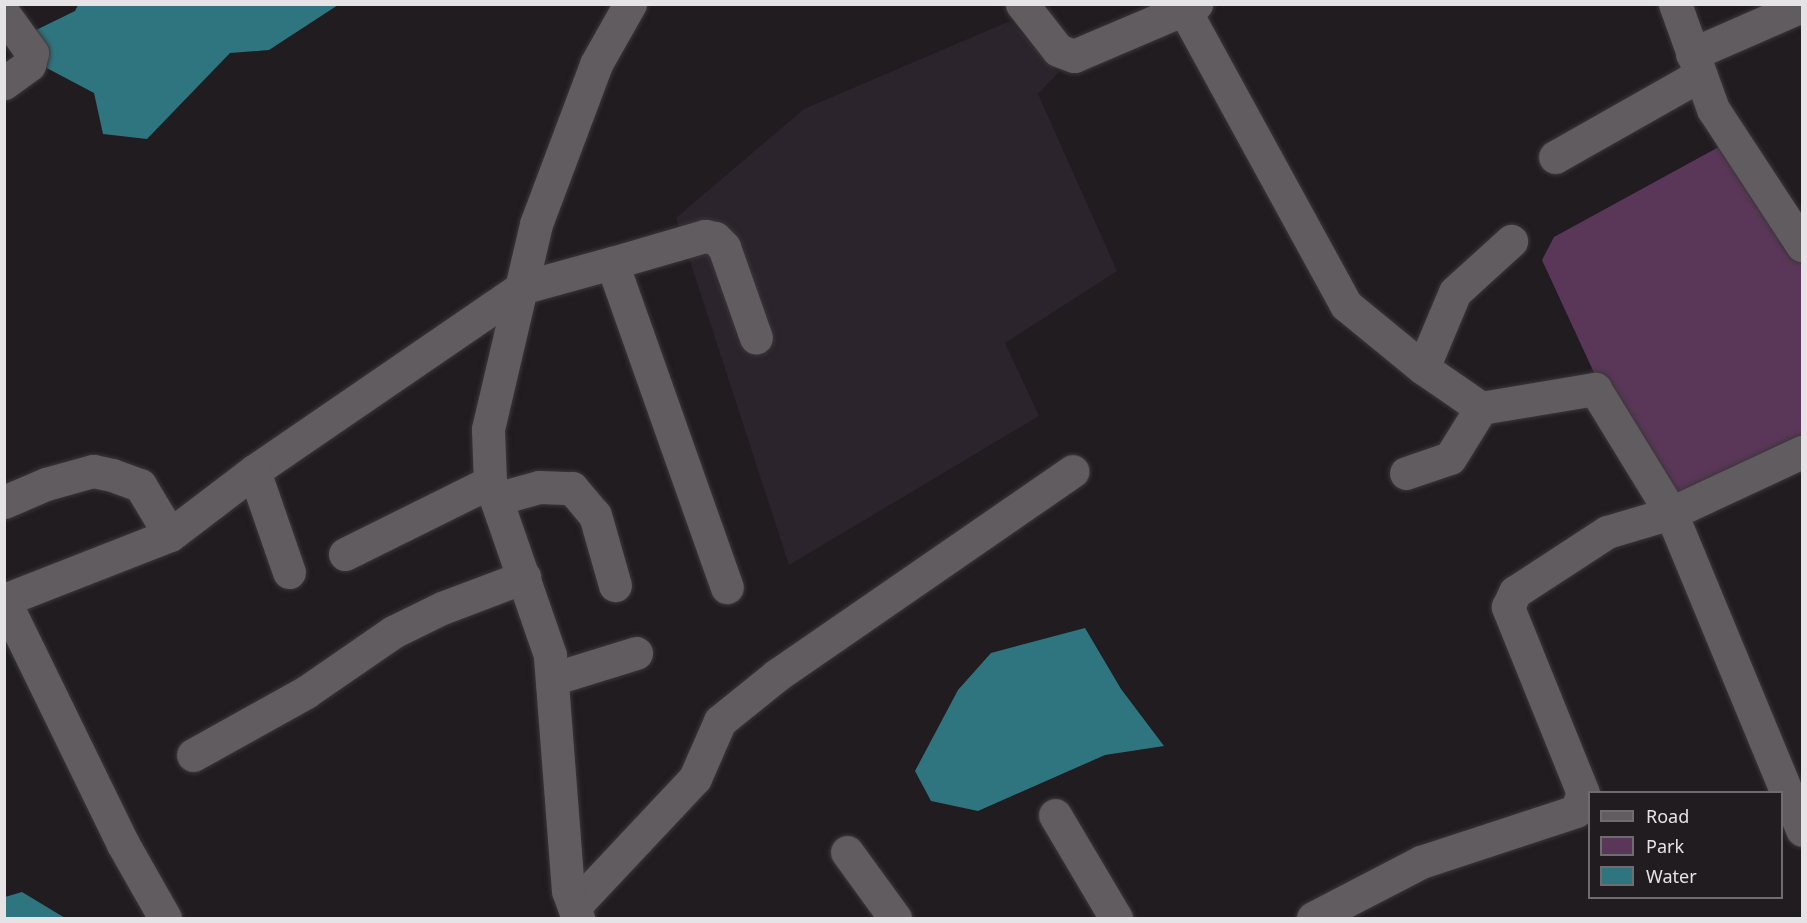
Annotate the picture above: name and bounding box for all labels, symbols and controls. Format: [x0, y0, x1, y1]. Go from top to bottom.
legend [1588, 791, 1783, 899]
text: Road [1646, 804, 1689, 828]
text: Park [1646, 834, 1684, 858]
text: Water [1646, 864, 1697, 888]

